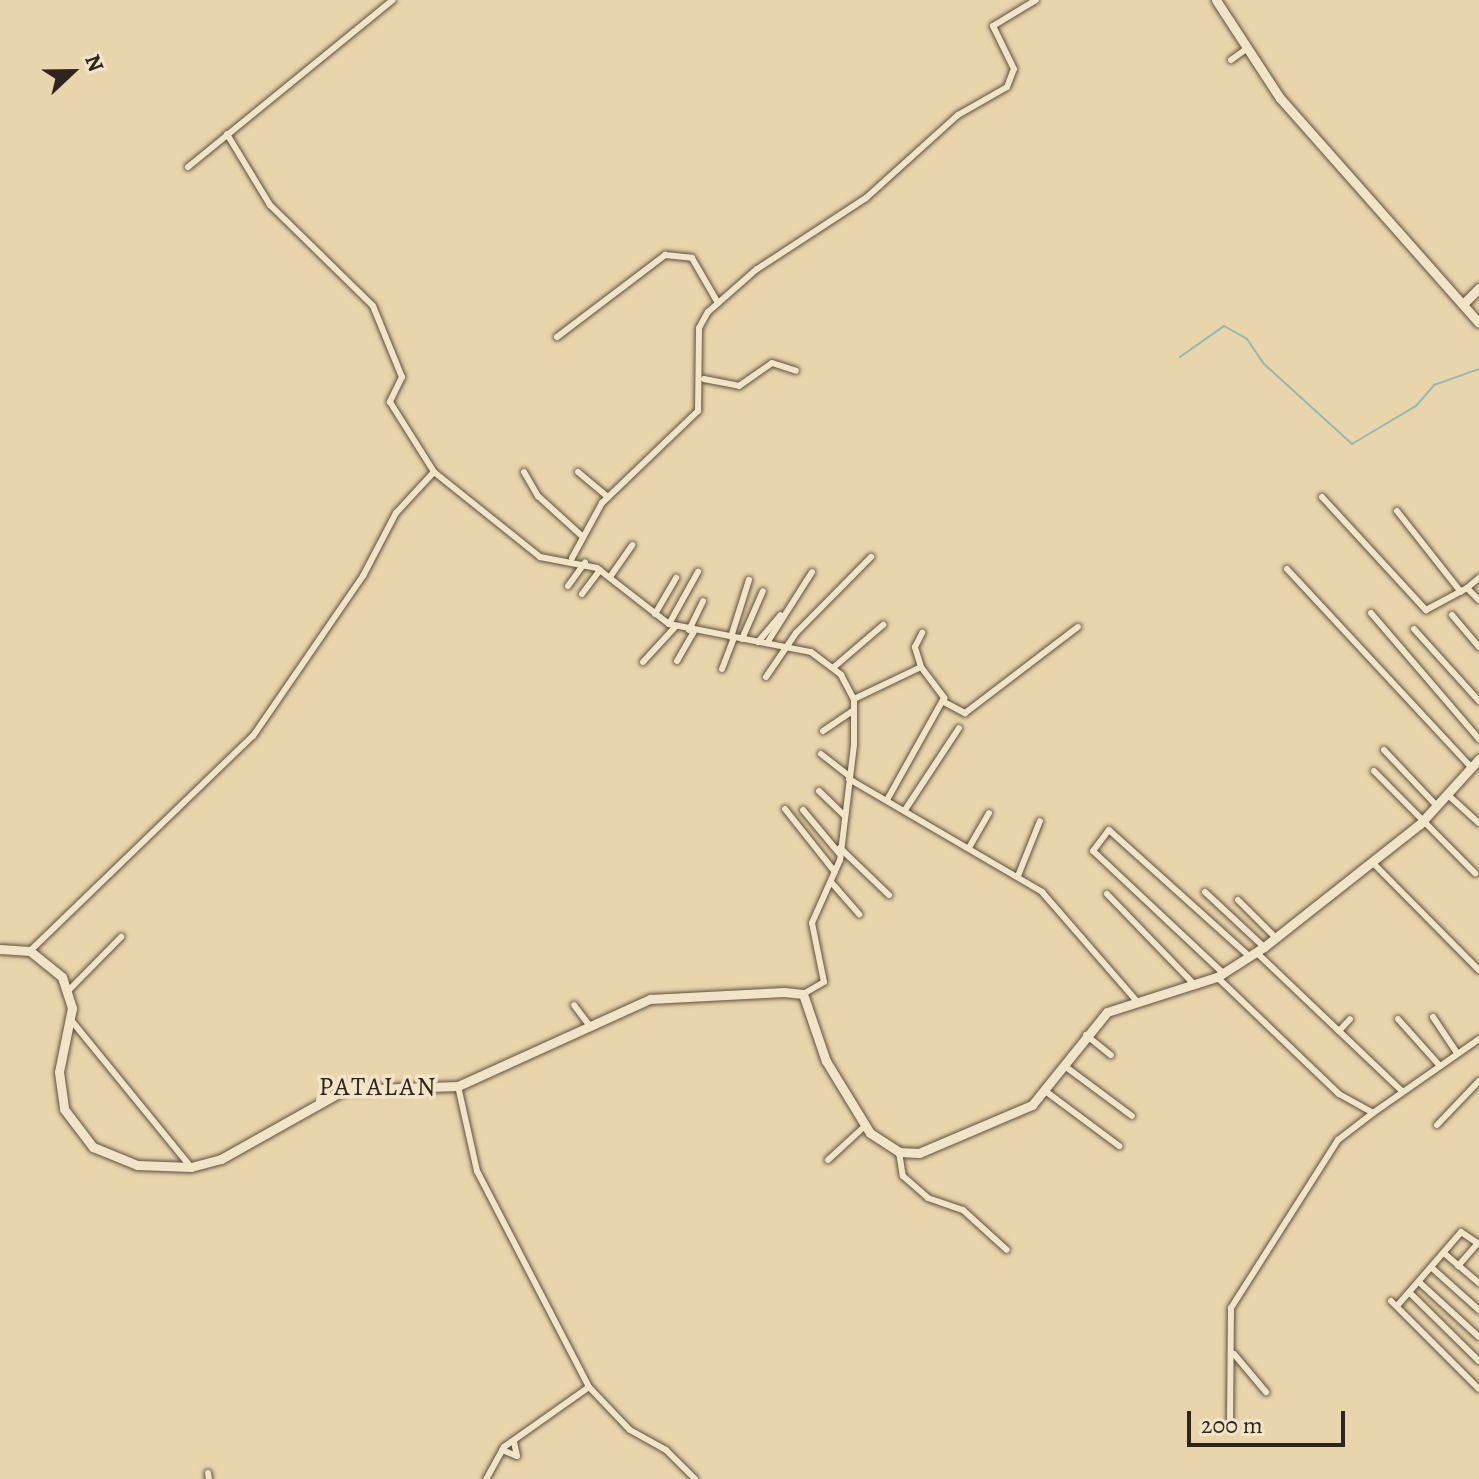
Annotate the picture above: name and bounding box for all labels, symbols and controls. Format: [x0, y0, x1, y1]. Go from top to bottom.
north arrow [32, 32, 112, 112]
text: N [77, 50, 111, 76]
district label: PATALAN [319, 1071, 437, 1103]
scale bar [1191, 1395, 1349, 1445]
text: 200 m [1201, 1409, 1263, 1441]

